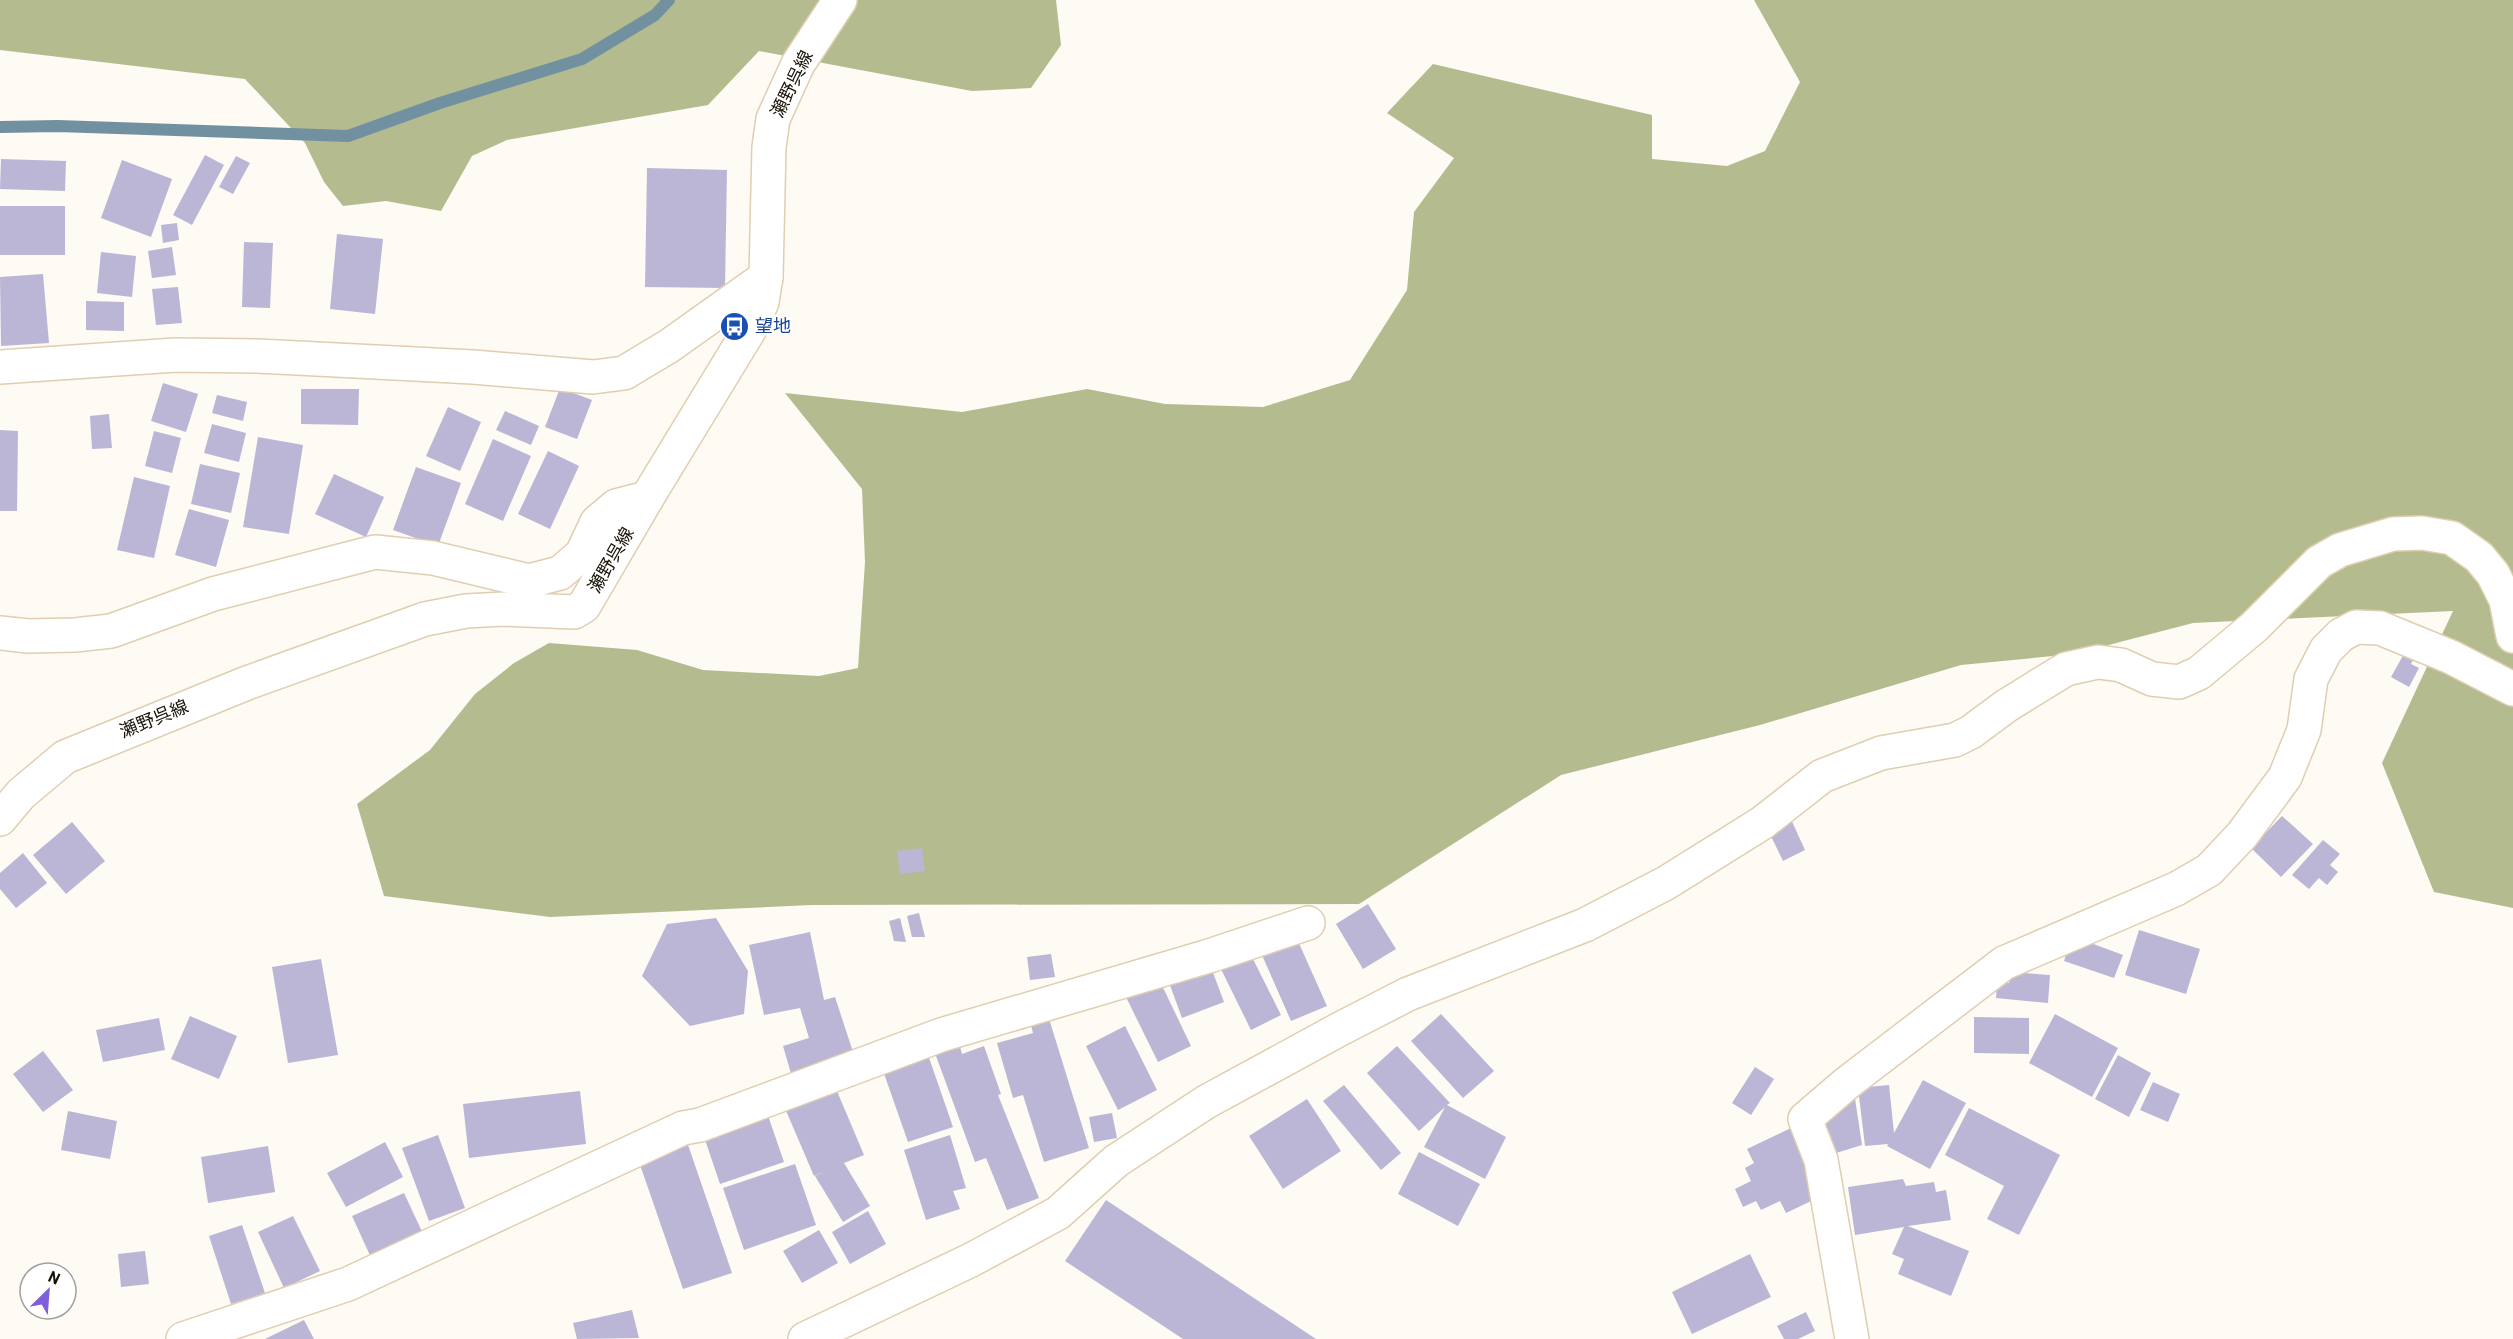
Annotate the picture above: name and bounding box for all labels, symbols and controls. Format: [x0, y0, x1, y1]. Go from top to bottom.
street label: 瀬野呉線 [765, 46, 817, 121]
bus stop icon: 望地 [718, 310, 750, 342]
place label: 望地 [755, 314, 791, 336]
street label: 瀬野呉線 [583, 523, 638, 596]
street label: 瀬野呉線 [116, 694, 191, 742]
north arrow [18, 1261, 78, 1321]
text: N [46, 1266, 63, 1288]

